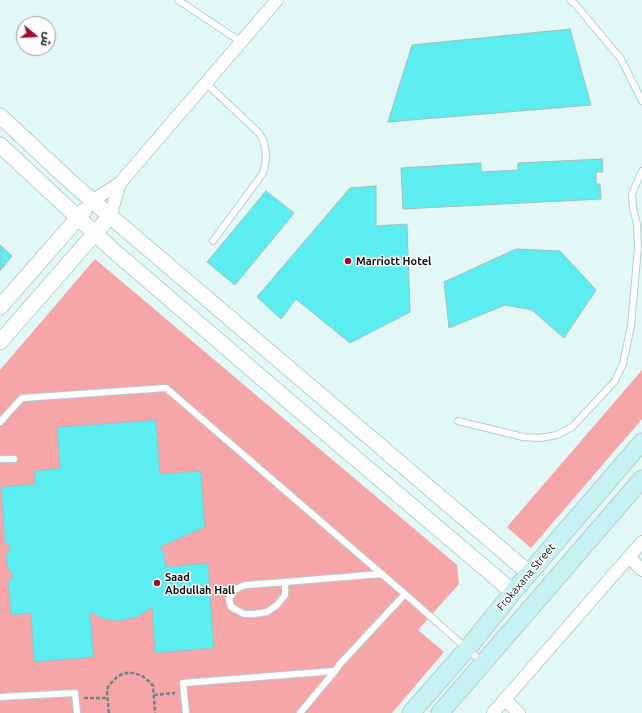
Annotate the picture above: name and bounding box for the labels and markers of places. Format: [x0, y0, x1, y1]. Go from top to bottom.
place label: Marriott Hotel [356, 254, 431, 268]
marker: Marriott Hotel [343, 256, 353, 266]
place label: Saad Abdullah Hall [165, 570, 235, 596]
marker: Saad Abdullah Hall [152, 578, 162, 588]

